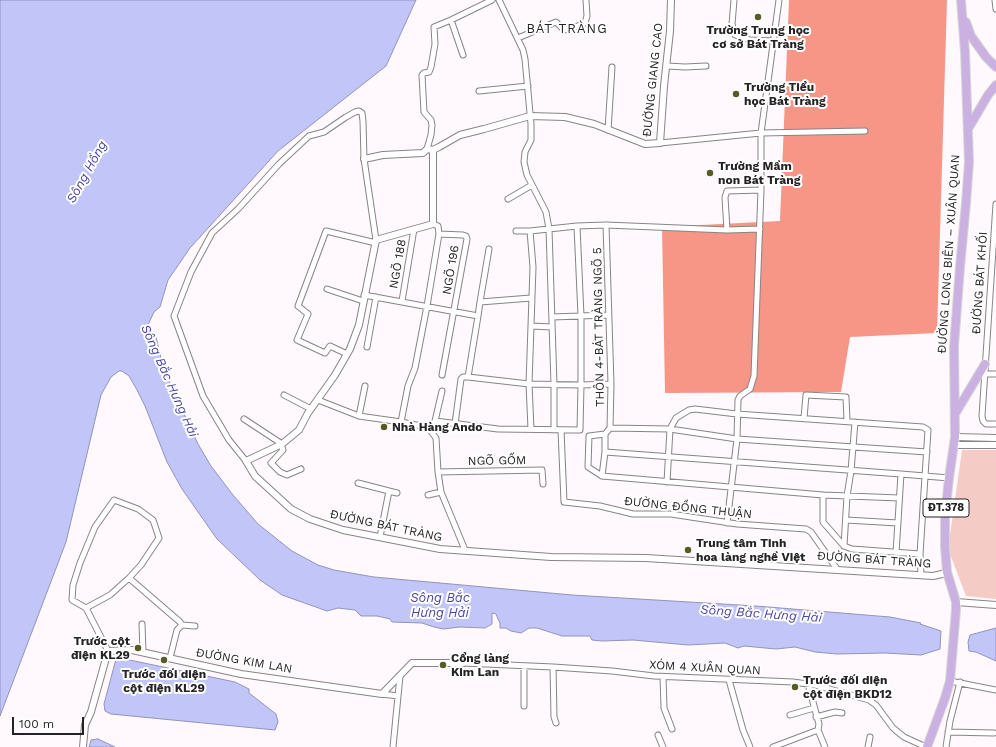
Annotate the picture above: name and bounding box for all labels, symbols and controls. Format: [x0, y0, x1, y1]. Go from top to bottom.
marker: Trường Trung học cơ sở Bát Tràng [753, 12, 763, 22]
district label: BÁT TRÀNG [526, 21, 608, 37]
street label: ĐƯỜNG GIANG CAO [640, 22, 666, 138]
place label: Trường Trung học cơ sở Bát Tràng [706, 23, 810, 51]
place label: Trường Tiểu học Bát Tràng [744, 80, 826, 108]
marker: Trường Tiểu học Bát Tràng [731, 89, 741, 99]
water label: Sông Hồng [63, 138, 111, 206]
street label: ĐƯỜNG LONG BIÊN – XUÂN QUAN [935, 154, 963, 354]
place label: Trường Mầm non Bát Tràng [718, 159, 800, 187]
marker: Trường Mầm non Bát Tràng [705, 168, 715, 178]
street label: ĐƯỜNG BÁT KHỐI [969, 231, 991, 335]
street label: NGÕ 188 [387, 238, 409, 290]
street label: NGÕ 196 [440, 244, 462, 296]
street label: THÔN 4-BÁT TRÀNG NGÕ 5 [590, 247, 608, 407]
water label: Sông Bắc Hưng Hải [137, 322, 201, 440]
place label: Nhà Hàng Ando [392, 420, 482, 434]
marker: Nhà Hàng Ando [379, 422, 389, 432]
street label: NGÕ GỐM [468, 453, 526, 469]
street label: ĐƯỜNG ĐỒNG THUẬN [623, 494, 753, 522]
road number: ĐT.378 [923, 499, 969, 517]
street label: ĐƯỜNG BÁT TRÀNG [329, 507, 443, 545]
place label: Trung tâm Tinh hoa làng nghề Việt [696, 536, 805, 564]
marker: Trung tâm Tinh hoa làng nghề Việt [683, 545, 693, 555]
street label: ĐƯỜNG BÁT TRÀNG [816, 549, 932, 571]
water label: Sông Bắc Hưng Hải [410, 590, 470, 621]
water label: Sông Bắc Hưng Hải [700, 602, 822, 626]
place label: Trước cột điện KL29 [71, 634, 130, 662]
marker: Trước cột điện KL29 [133, 643, 143, 653]
street label: ĐƯỜNG KIM LAN [195, 645, 293, 677]
place label: Cổng làng Kim Lan [451, 651, 509, 679]
marker: Trước đối diện cột điện KL29 [159, 655, 169, 665]
street label: XÓM 4 XUÂN QUAN [649, 658, 761, 678]
marker: Cổng làng Kim Lan [438, 660, 448, 670]
place label: Trước đối diện cột điện KL29 [122, 667, 206, 695]
place label: Trước đối diện cột điện BKD12 [803, 673, 892, 701]
marker: Trước đối diện cột điện BKD12 [790, 682, 800, 692]
scale bar [14, 709, 86, 735]
text: 100 m [19, 717, 54, 731]

